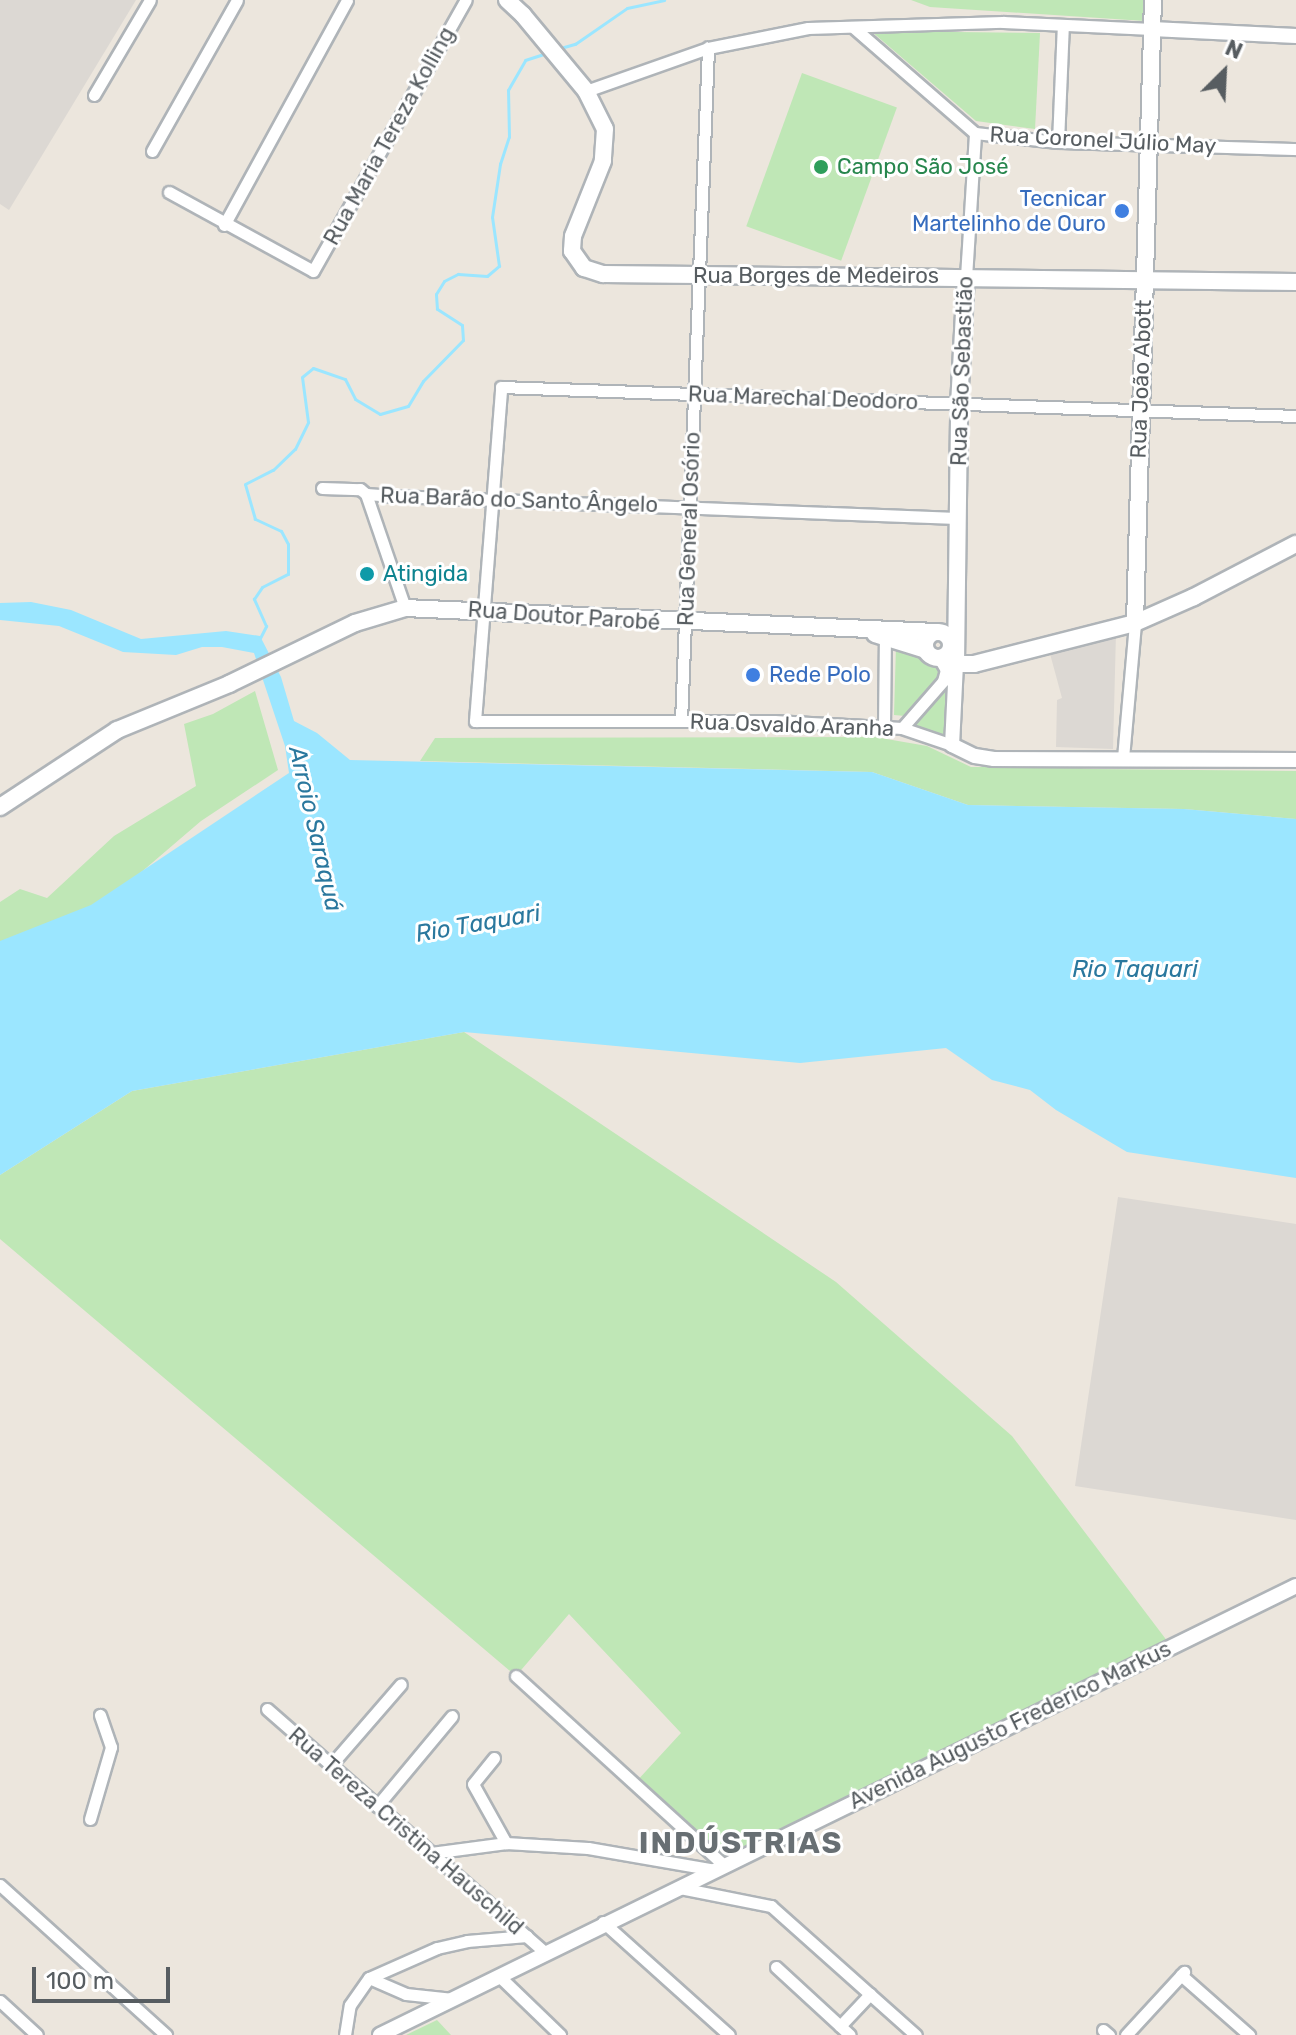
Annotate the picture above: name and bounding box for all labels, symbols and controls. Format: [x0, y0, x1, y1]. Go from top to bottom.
street label: Rua Maria Tereza Kolling [318, 22, 460, 250]
north arrow [1184, 32, 1264, 112]
text: N [1221, 34, 1247, 65]
street label: Rua Coronel Júlio May [989, 121, 1217, 159]
place label: Campo São José [837, 154, 1008, 180]
marker: Campo São José [812, 158, 830, 176]
place label: Tecnicar Martelinho de Ouro [912, 185, 1106, 236]
marker: Tecnicar Martelinho de Ouro [1113, 202, 1131, 220]
street label: Rua Borges de Medeiros [693, 263, 939, 289]
street label: Rua São Sebastião [945, 276, 979, 466]
street label: Rua João Abott [1125, 299, 1157, 459]
street label: Rua Marechal Deodoro [687, 381, 919, 415]
street label: Rua General Osório [672, 431, 706, 627]
street label: Rua Barão do Santo Ângelo [379, 482, 659, 518]
place label: Atingida [383, 561, 468, 587]
marker: Atingida [358, 565, 376, 583]
street label: Rua Doutor Parobé [467, 596, 661, 636]
place label: Rede Polo [769, 662, 871, 688]
marker: Rede Polo [744, 666, 762, 684]
street label: Rua Osvaldo Aranha [689, 708, 895, 742]
water label: Arroio Saraquá [282, 744, 348, 914]
water label: Rio Taquari [413, 899, 543, 949]
water label: Rio Taquari [1072, 956, 1198, 984]
street label: Avenida Augusto Frederico Markus [844, 1635, 1176, 1815]
street label: Rua Tereza Cristina Hauschild [283, 1722, 529, 1940]
district label: INDÚSTRIAS [639, 1825, 843, 1861]
scale bar [36, 1951, 174, 2001]
text: 100 m [46, 1967, 114, 1995]

